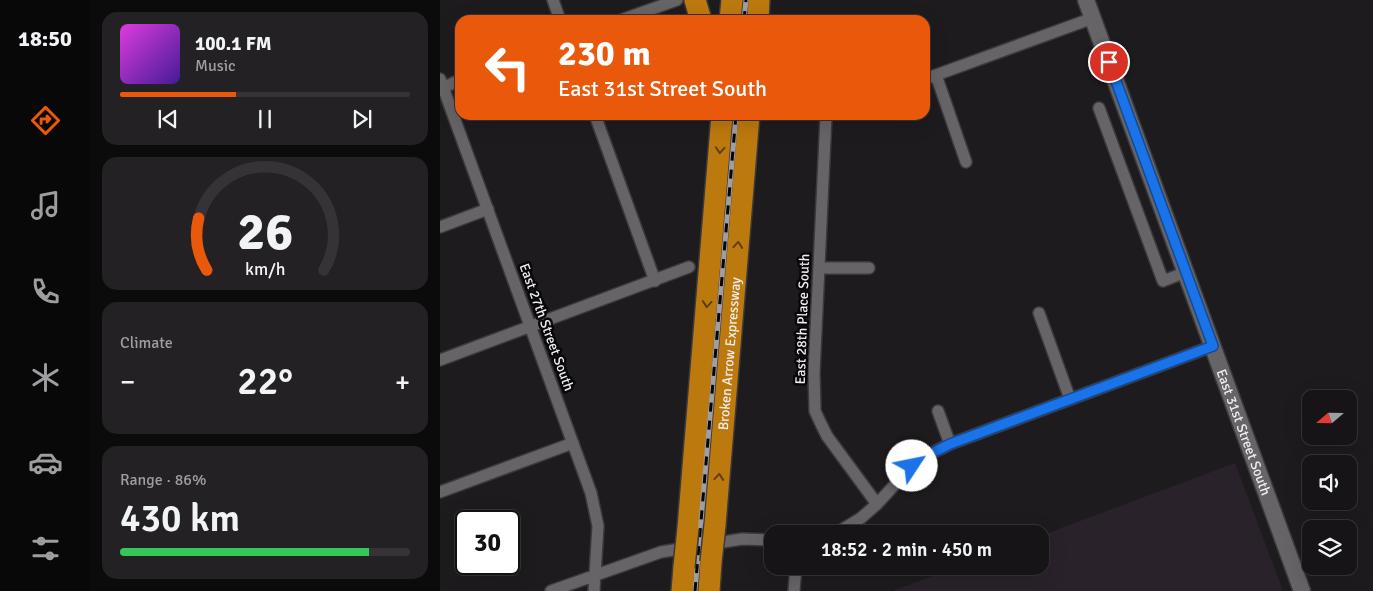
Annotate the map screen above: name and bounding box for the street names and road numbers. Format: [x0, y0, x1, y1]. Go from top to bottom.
street label: East 28th Place South [792, 253, 813, 385]
street label: East 27th Street South [516, 261, 578, 393]
street label: Broken Arrow Expressway [715, 276, 745, 431]
street label: East 31st Street South [1213, 367, 1274, 498]

